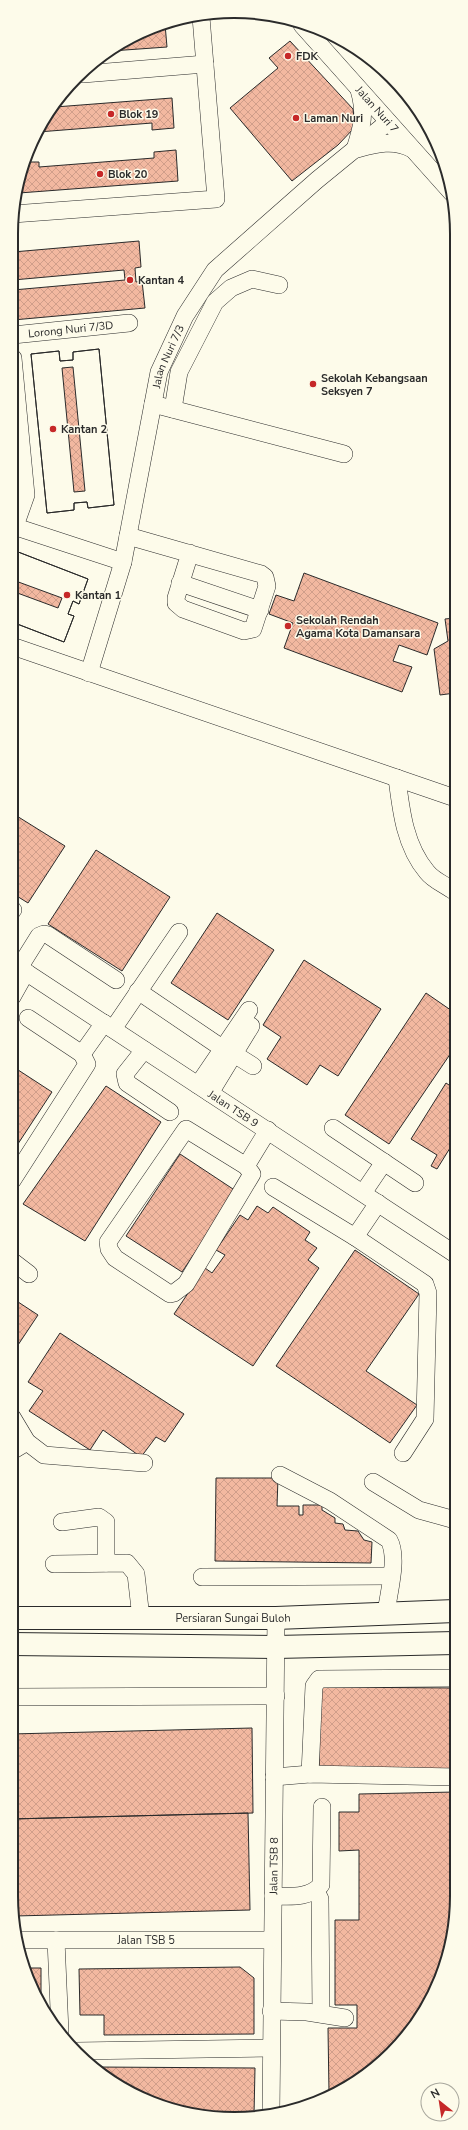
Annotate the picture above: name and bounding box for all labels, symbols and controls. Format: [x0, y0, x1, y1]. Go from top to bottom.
place label: FDK [296, 49, 319, 64]
marker: FDK [283, 51, 293, 61]
street label: Jalan Nuri 7 [351, 82, 402, 136]
place label: Blok 19 [119, 107, 159, 122]
marker: Blok 19 [106, 109, 116, 119]
place label: Laman Nuri [304, 111, 363, 126]
marker: Laman Nuri [291, 113, 301, 123]
place label: Blok 20 [108, 167, 148, 182]
marker: Blok 20 [95, 169, 105, 179]
place label: Kantan 4 [138, 273, 184, 288]
marker: Kantan 4 [125, 275, 135, 285]
street label: Lorong Nuri 7/3D [27, 318, 114, 341]
street label: Jalan Nuri 7/3 [149, 322, 188, 390]
place label: Sekolah Kebangsaan Seksyen 7 [321, 371, 428, 399]
marker: Sekolah Kebangsaan Seksyen 7 [308, 379, 318, 389]
place label: Kantan 2 [61, 422, 107, 437]
marker: Kantan 2 [48, 424, 58, 434]
place label: Kantan 1 [75, 588, 121, 603]
marker: Kantan 1 [62, 590, 72, 600]
place label: Sekolah Rendah Agama Kota Damansara [296, 613, 420, 641]
marker: Sekolah Rendah Agama Kota Damansara [283, 621, 293, 631]
street label: Jalan TSB 9 [204, 1086, 261, 1131]
street label: Persiaran Sungai Buloh [175, 1610, 291, 1626]
street label: Jalan TSB 8 [266, 1837, 282, 1896]
street label: Jalan TSB 5 [116, 1933, 175, 1948]
north arrow [420, 2082, 460, 2122]
text: N [428, 2085, 443, 2102]

